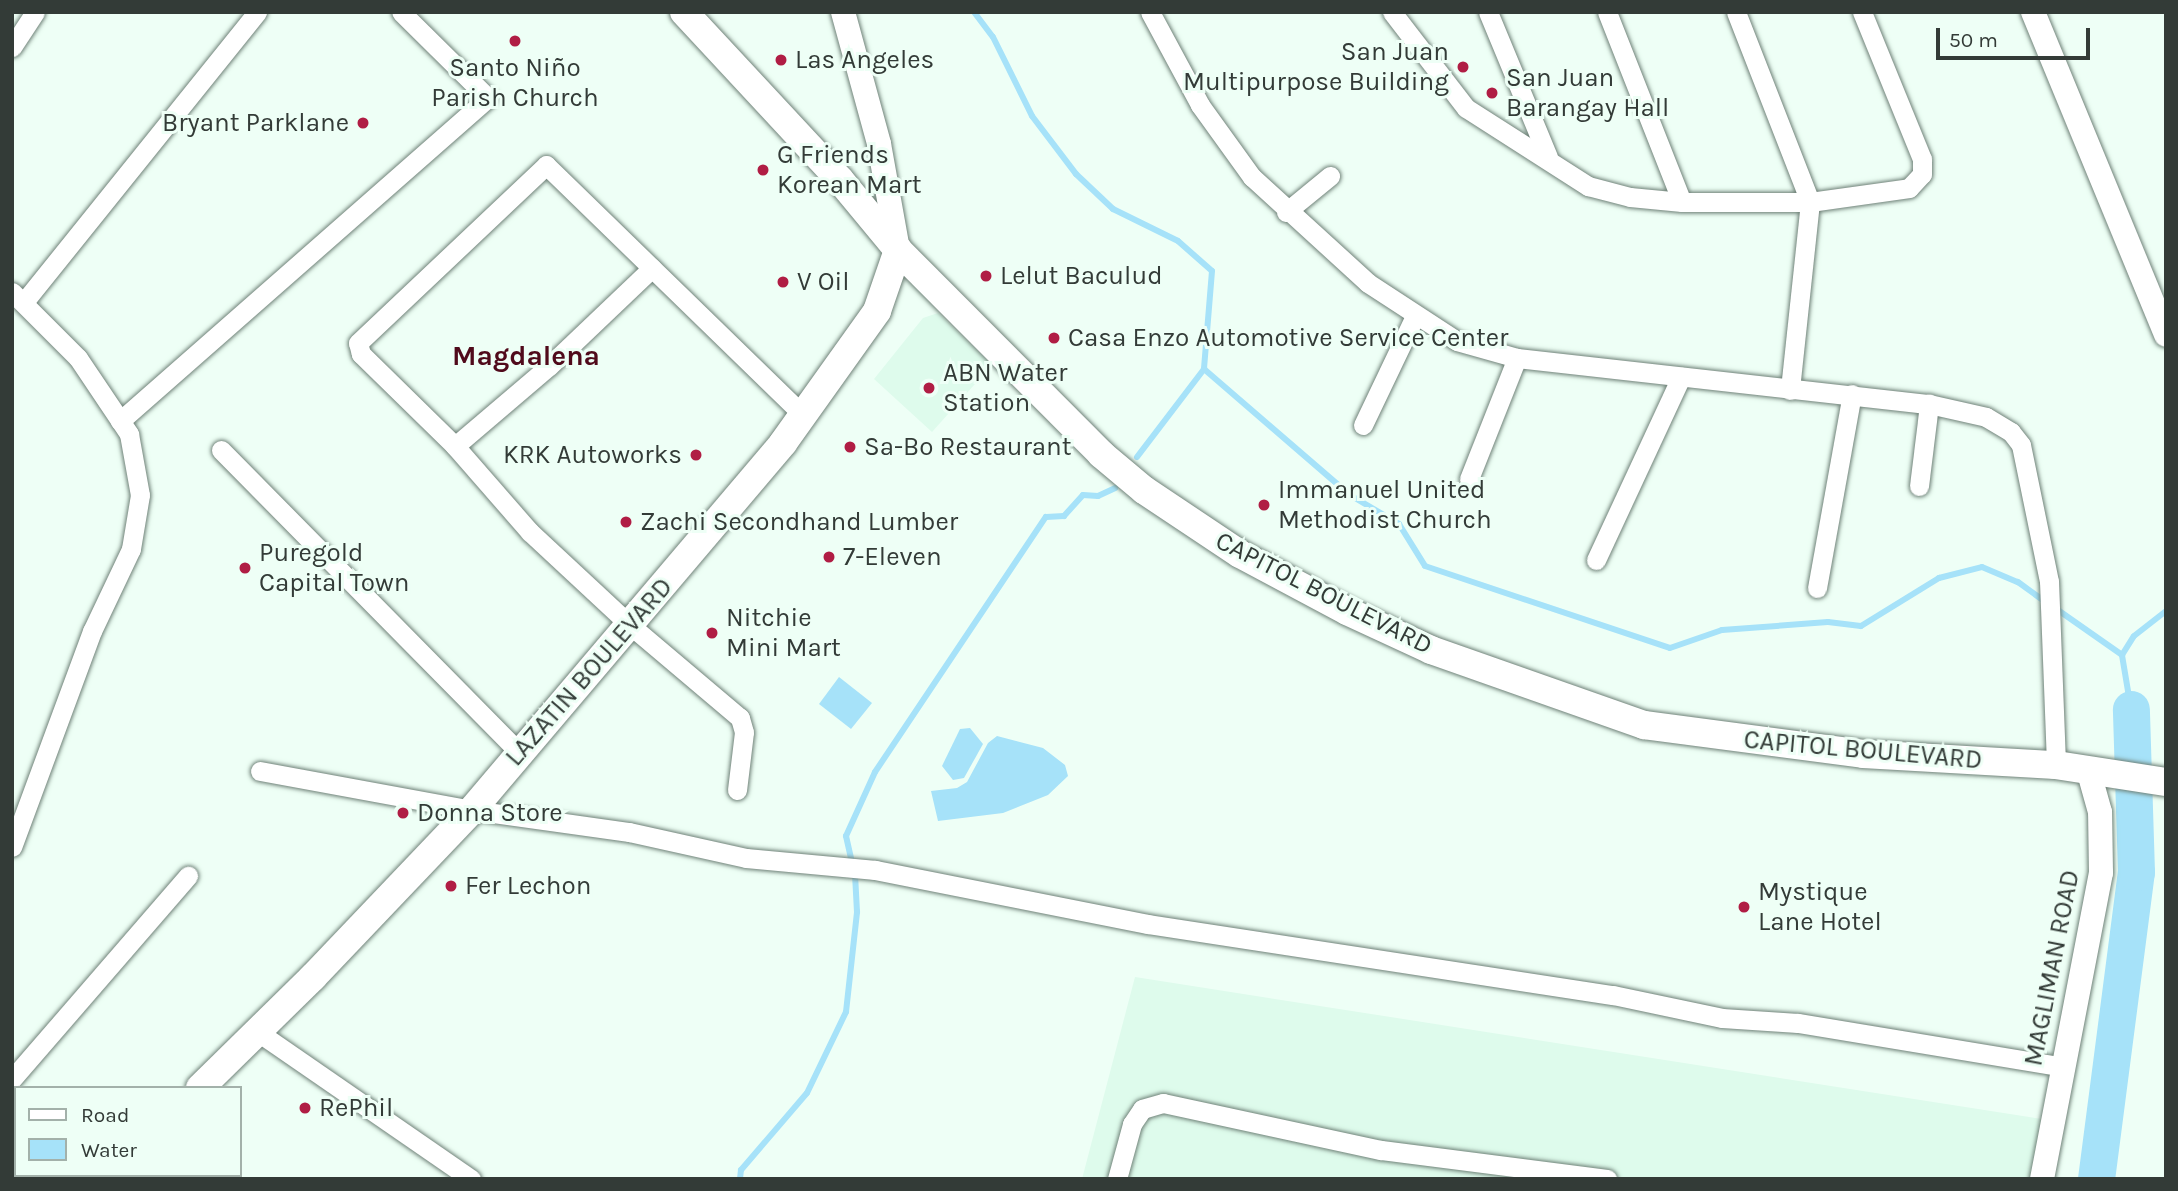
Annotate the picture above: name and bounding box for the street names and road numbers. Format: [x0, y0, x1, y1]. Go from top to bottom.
street label: CAPITOL BOULEVARD [1210, 525, 1438, 661]
street label: LAZATIN BOULEVARD [499, 572, 679, 772]
street label: CAPITOL BOULEVARD [1743, 724, 1983, 776]
street label: MAGLIMAN ROAD [2018, 867, 2086, 1069]

